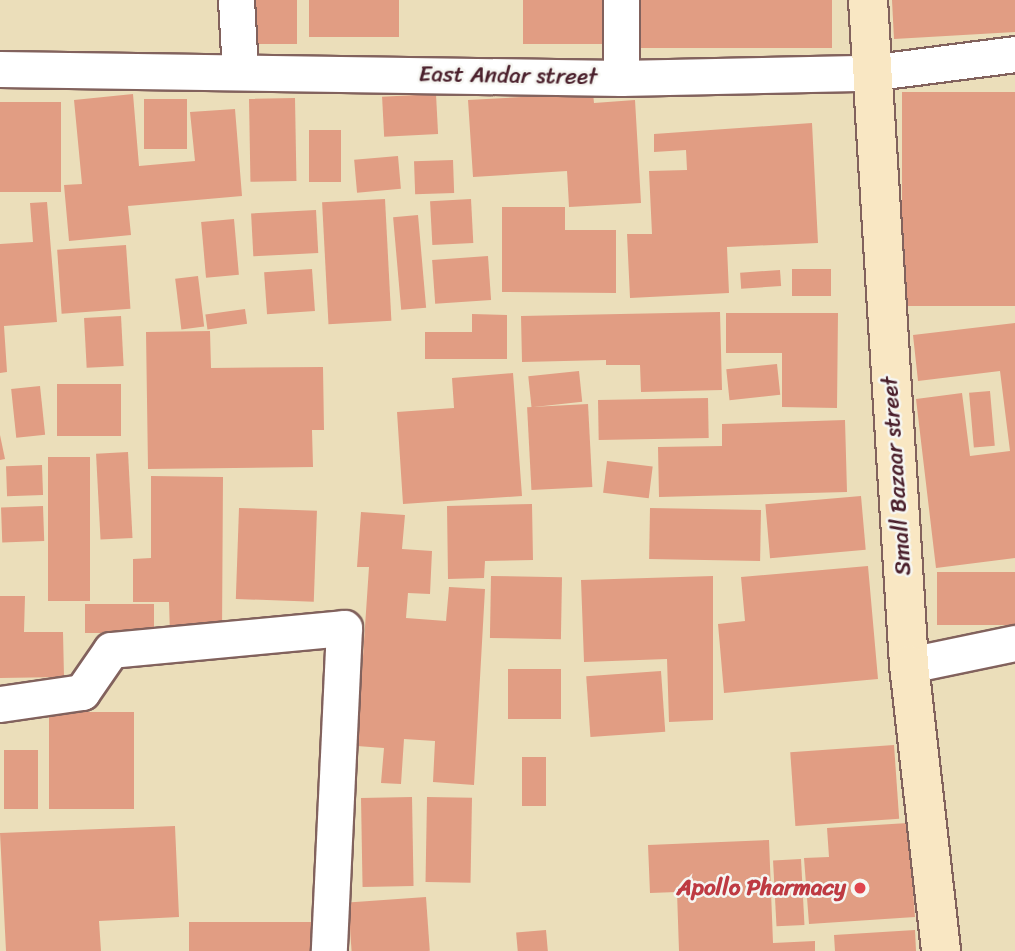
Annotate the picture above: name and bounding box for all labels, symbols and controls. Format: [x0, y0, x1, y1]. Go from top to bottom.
street label: East Andar street [417, 61, 599, 91]
street label: Small Bazaar street [876, 374, 918, 578]
place label: Apollo Pharmacy [677, 874, 846, 902]
marker: Apollo Pharmacy [852, 880, 868, 896]

